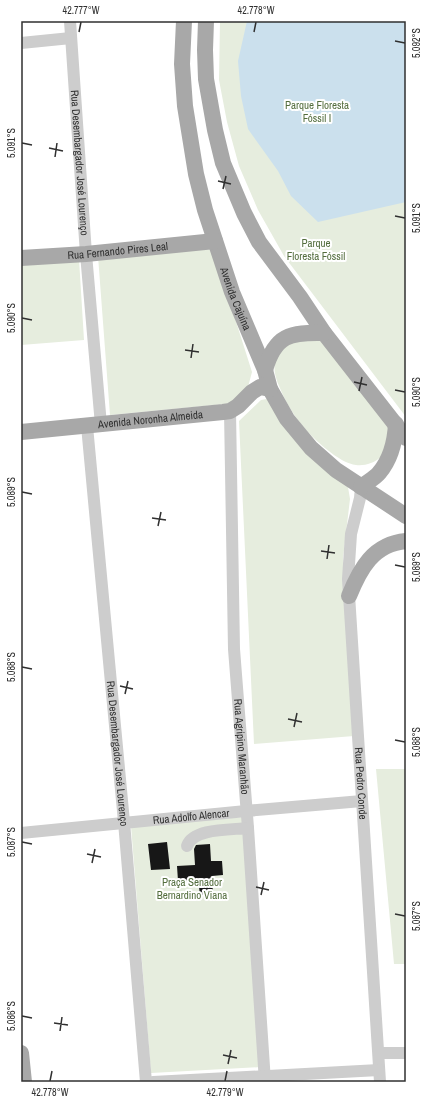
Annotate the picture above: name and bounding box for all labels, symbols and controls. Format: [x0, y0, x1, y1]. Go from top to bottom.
text: 42.777°W [63, 4, 100, 17]
text: 42.778°W [238, 4, 275, 17]
text: 5.092°S [410, 27, 423, 58]
street label: Rua Desembargador José Lourenço [68, 89, 92, 236]
park label: Parque Floresta Fóssil I [285, 98, 349, 125]
text: 5.091°S [5, 127, 18, 158]
text: 5.091°S [410, 202, 423, 233]
park label: Parque Floresta Fóssil [287, 236, 345, 263]
street label: Rua Fernando Pires Leal [67, 239, 168, 262]
street label: Avenida Cajuína [217, 264, 254, 332]
text: 5.090°S [5, 302, 18, 333]
text: 5.090°S [410, 376, 423, 407]
street label: Avenida Noronha Almeida [96, 407, 204, 431]
text: 5.089°S [5, 476, 18, 507]
text: 5.089°S [410, 551, 423, 582]
text: 5.088°S [5, 651, 18, 682]
street label: Rua Desembargador José Lourenço [104, 680, 131, 827]
street label: Rua Agripino Maranhão [231, 698, 252, 795]
text: 5.088°S [410, 726, 423, 757]
street label: Rua Pedro Conde [352, 747, 370, 820]
street label: Rua Adolfo Alencar [152, 806, 230, 827]
text: 5.087°S [5, 826, 18, 857]
park label: Praça Senador Bernardino Viana [157, 875, 227, 902]
text: 5.087°S [410, 900, 423, 931]
text: 5.086°S [5, 1000, 18, 1031]
text: 42.778°W [32, 1086, 69, 1099]
text: 42.779°W [207, 1086, 244, 1099]

